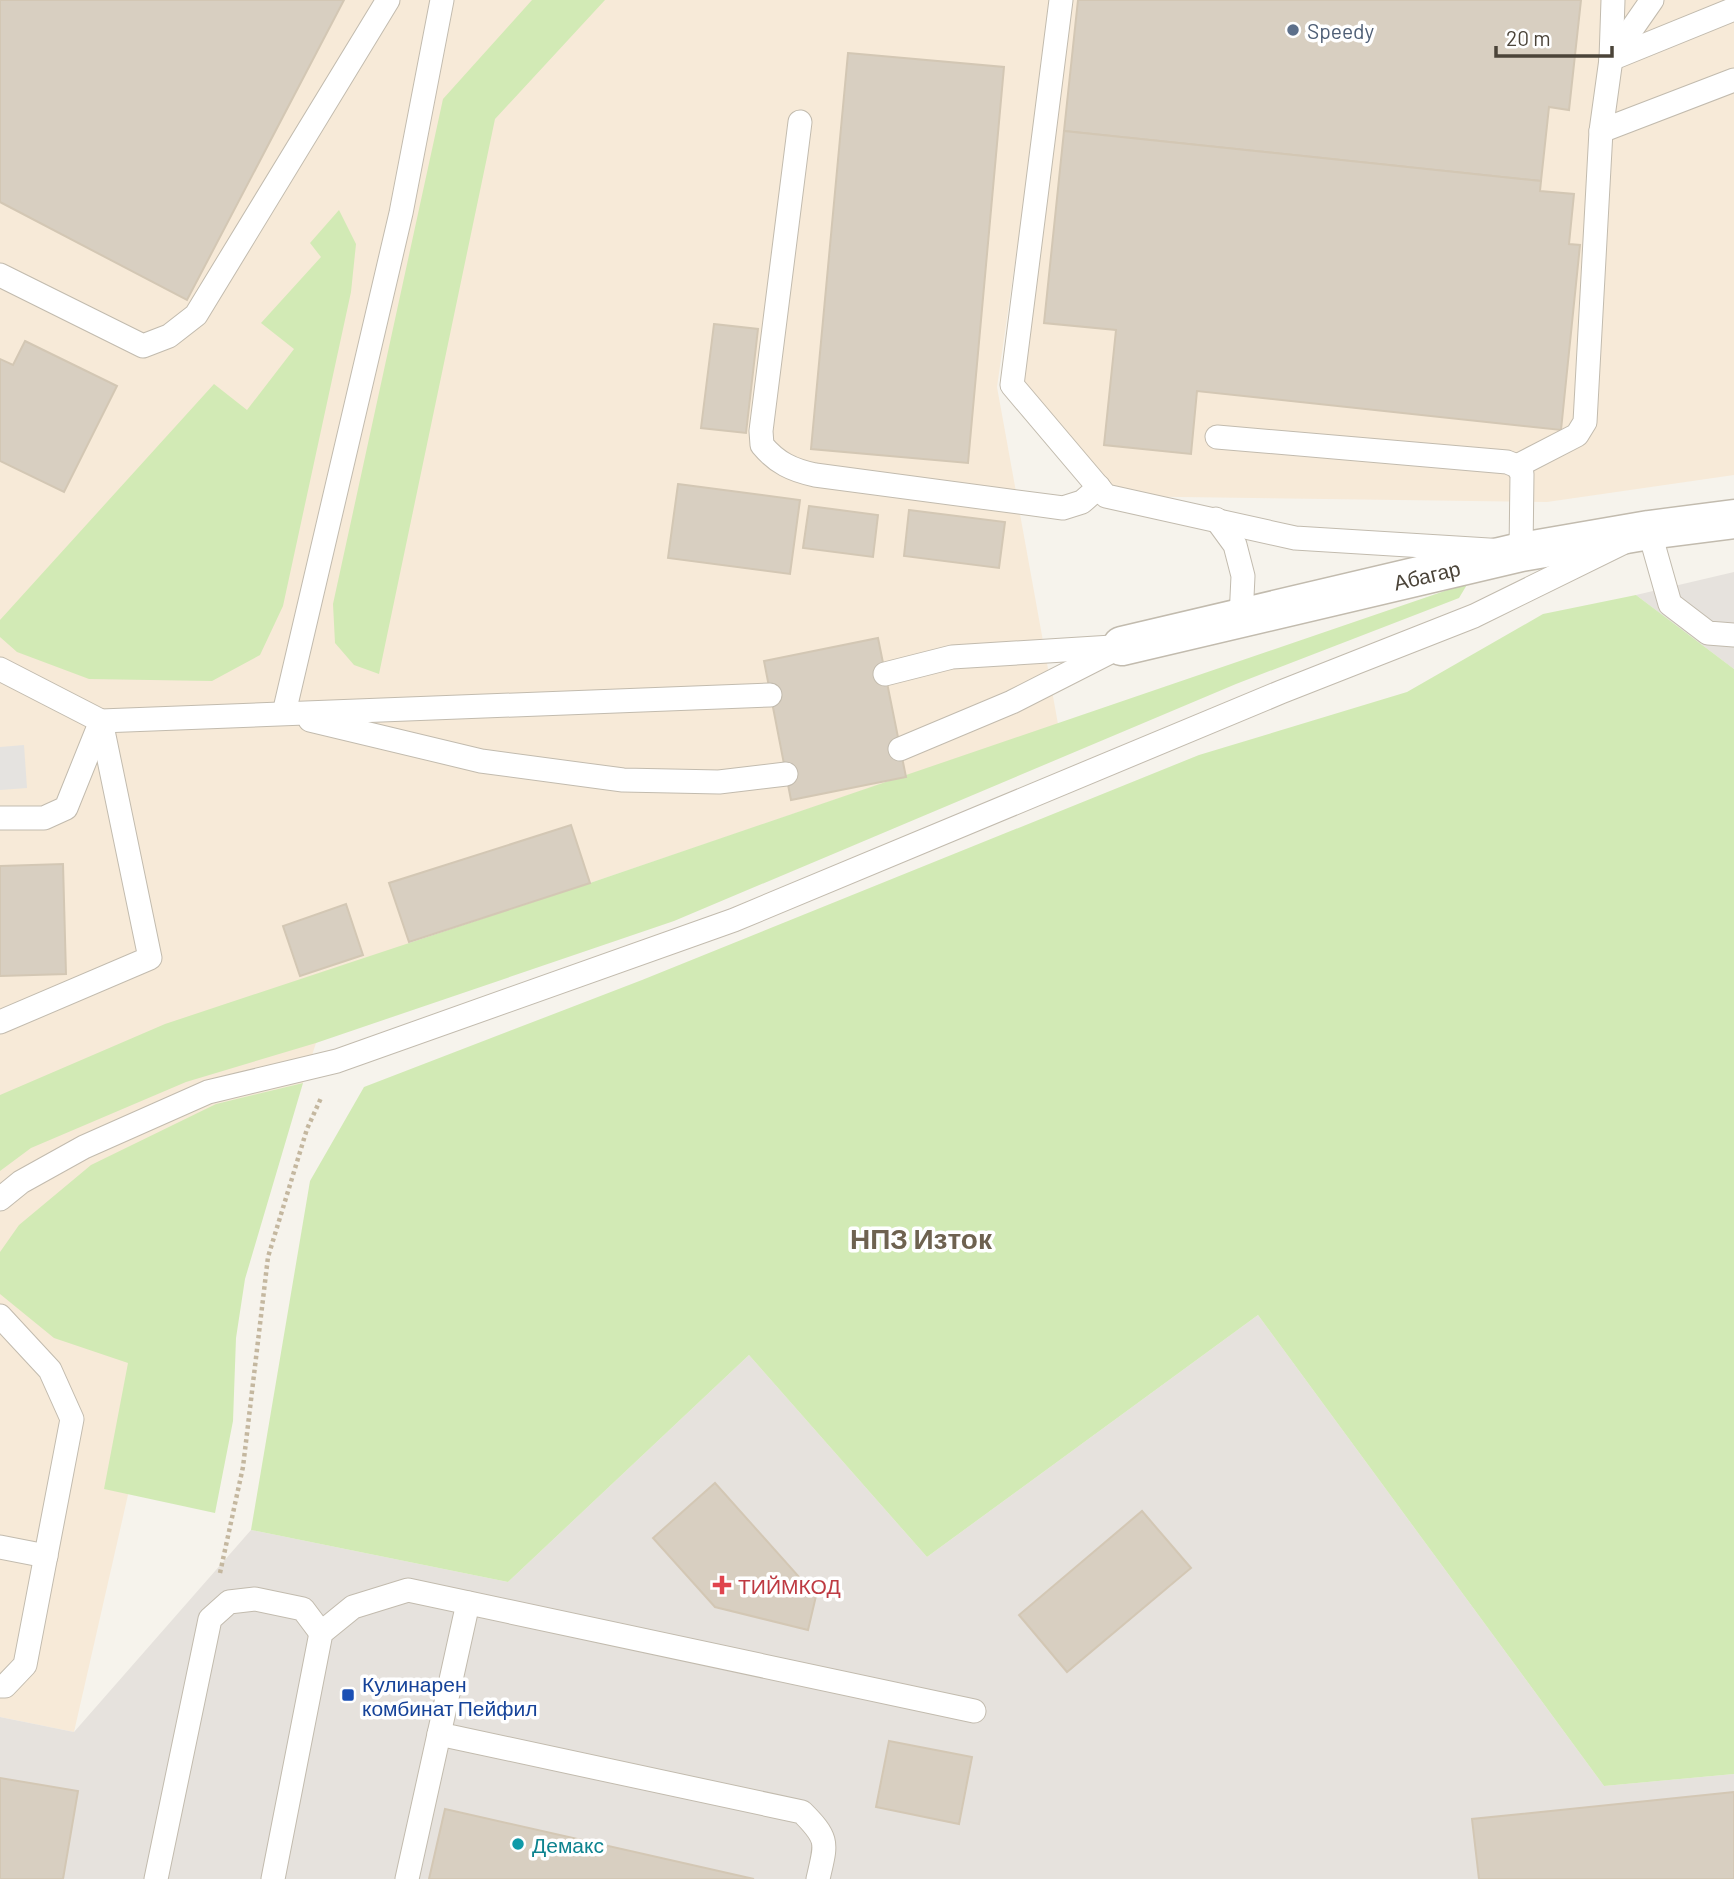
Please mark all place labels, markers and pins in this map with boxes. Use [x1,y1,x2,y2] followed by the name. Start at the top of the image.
[1307,18,1375,43] place label: Speedy
[1285,22,1301,38] marker: Speedy
[738,1573,841,1598] place label: ТИЙМКОД
[712,1575,732,1595] marker: ТИЙМКОД
[362,1671,537,1720] place label: Кулинарен комбинат Пейфил
[340,1687,356,1703] marker: Кулинарен комбинат Пейфил
[532,1832,604,1857] place label: Демакс
[510,1836,526,1852] marker: Демакс

